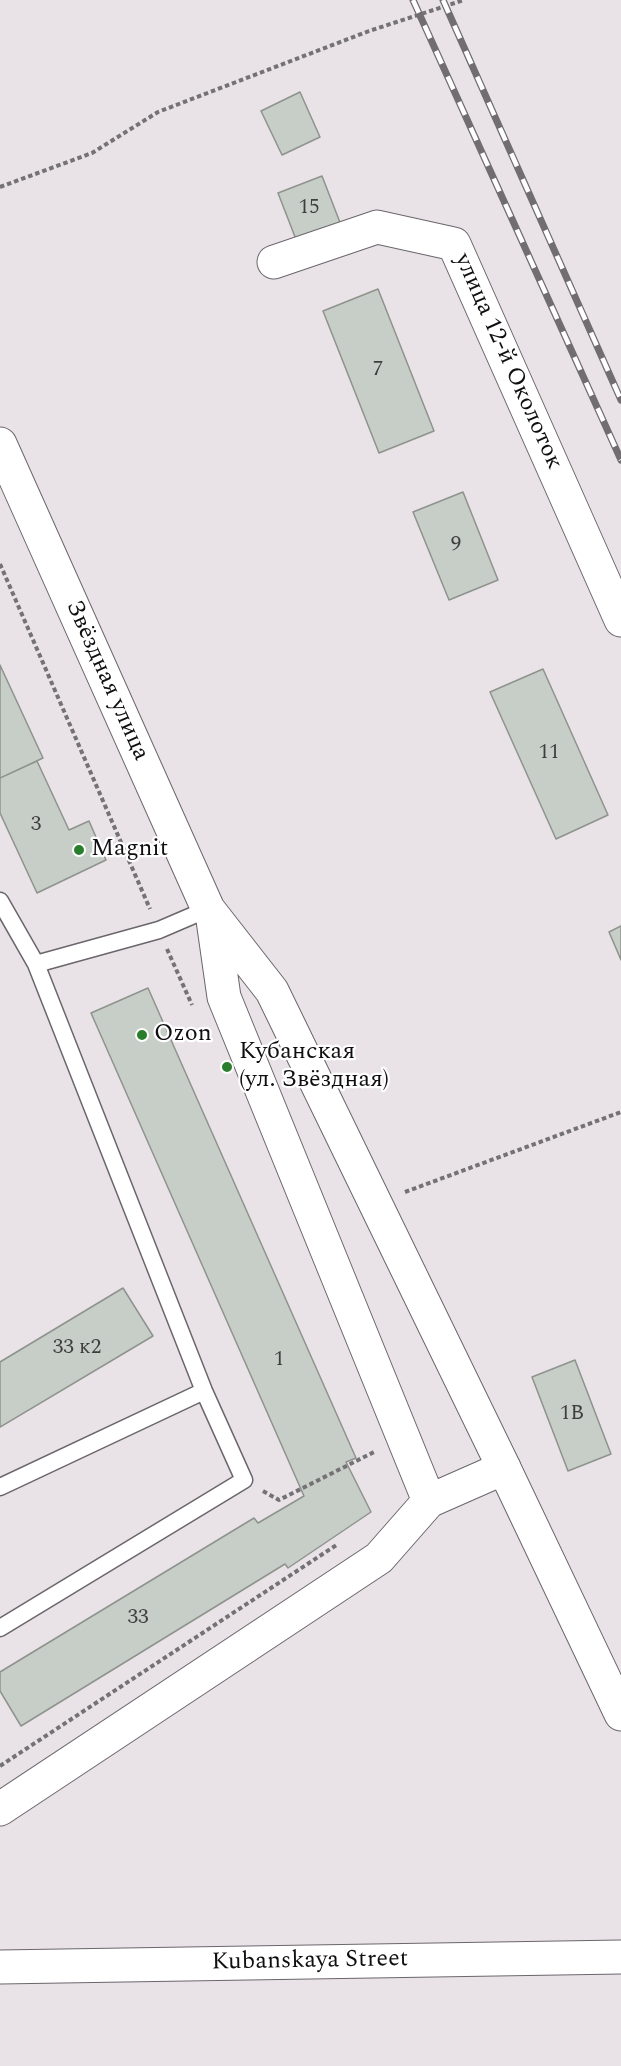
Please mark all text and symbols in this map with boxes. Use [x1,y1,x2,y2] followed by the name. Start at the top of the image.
[299,196,319,222] house number: 15
[446,250,568,474] street label: улица 12-й Околоток
[373,358,383,384] house number: 7
[451,533,461,559] house number: 9
[58,596,154,766] street label: Звёздная улица
[539,741,559,767] house number: 11
[31,813,41,839] house number: 3
[91,836,168,864] place label: Magnit
[72,843,86,857] marker: Magnit
[154,1021,212,1049] place label: Ozon
[135,1028,149,1042] marker: Ozon
[239,1039,389,1095] place label: Кубанская (ул. Звёздная)
[220,1060,234,1074] marker: Кубанская (ул. Звёздная)
[53,1336,101,1362] house number: 33 к2
[274,1348,284,1374] house number: 1
[560,1402,584,1428] house number: 1В
[128,1606,148,1632] house number: 33
[212,1946,408,1978] street label: Kubanskaya Street

